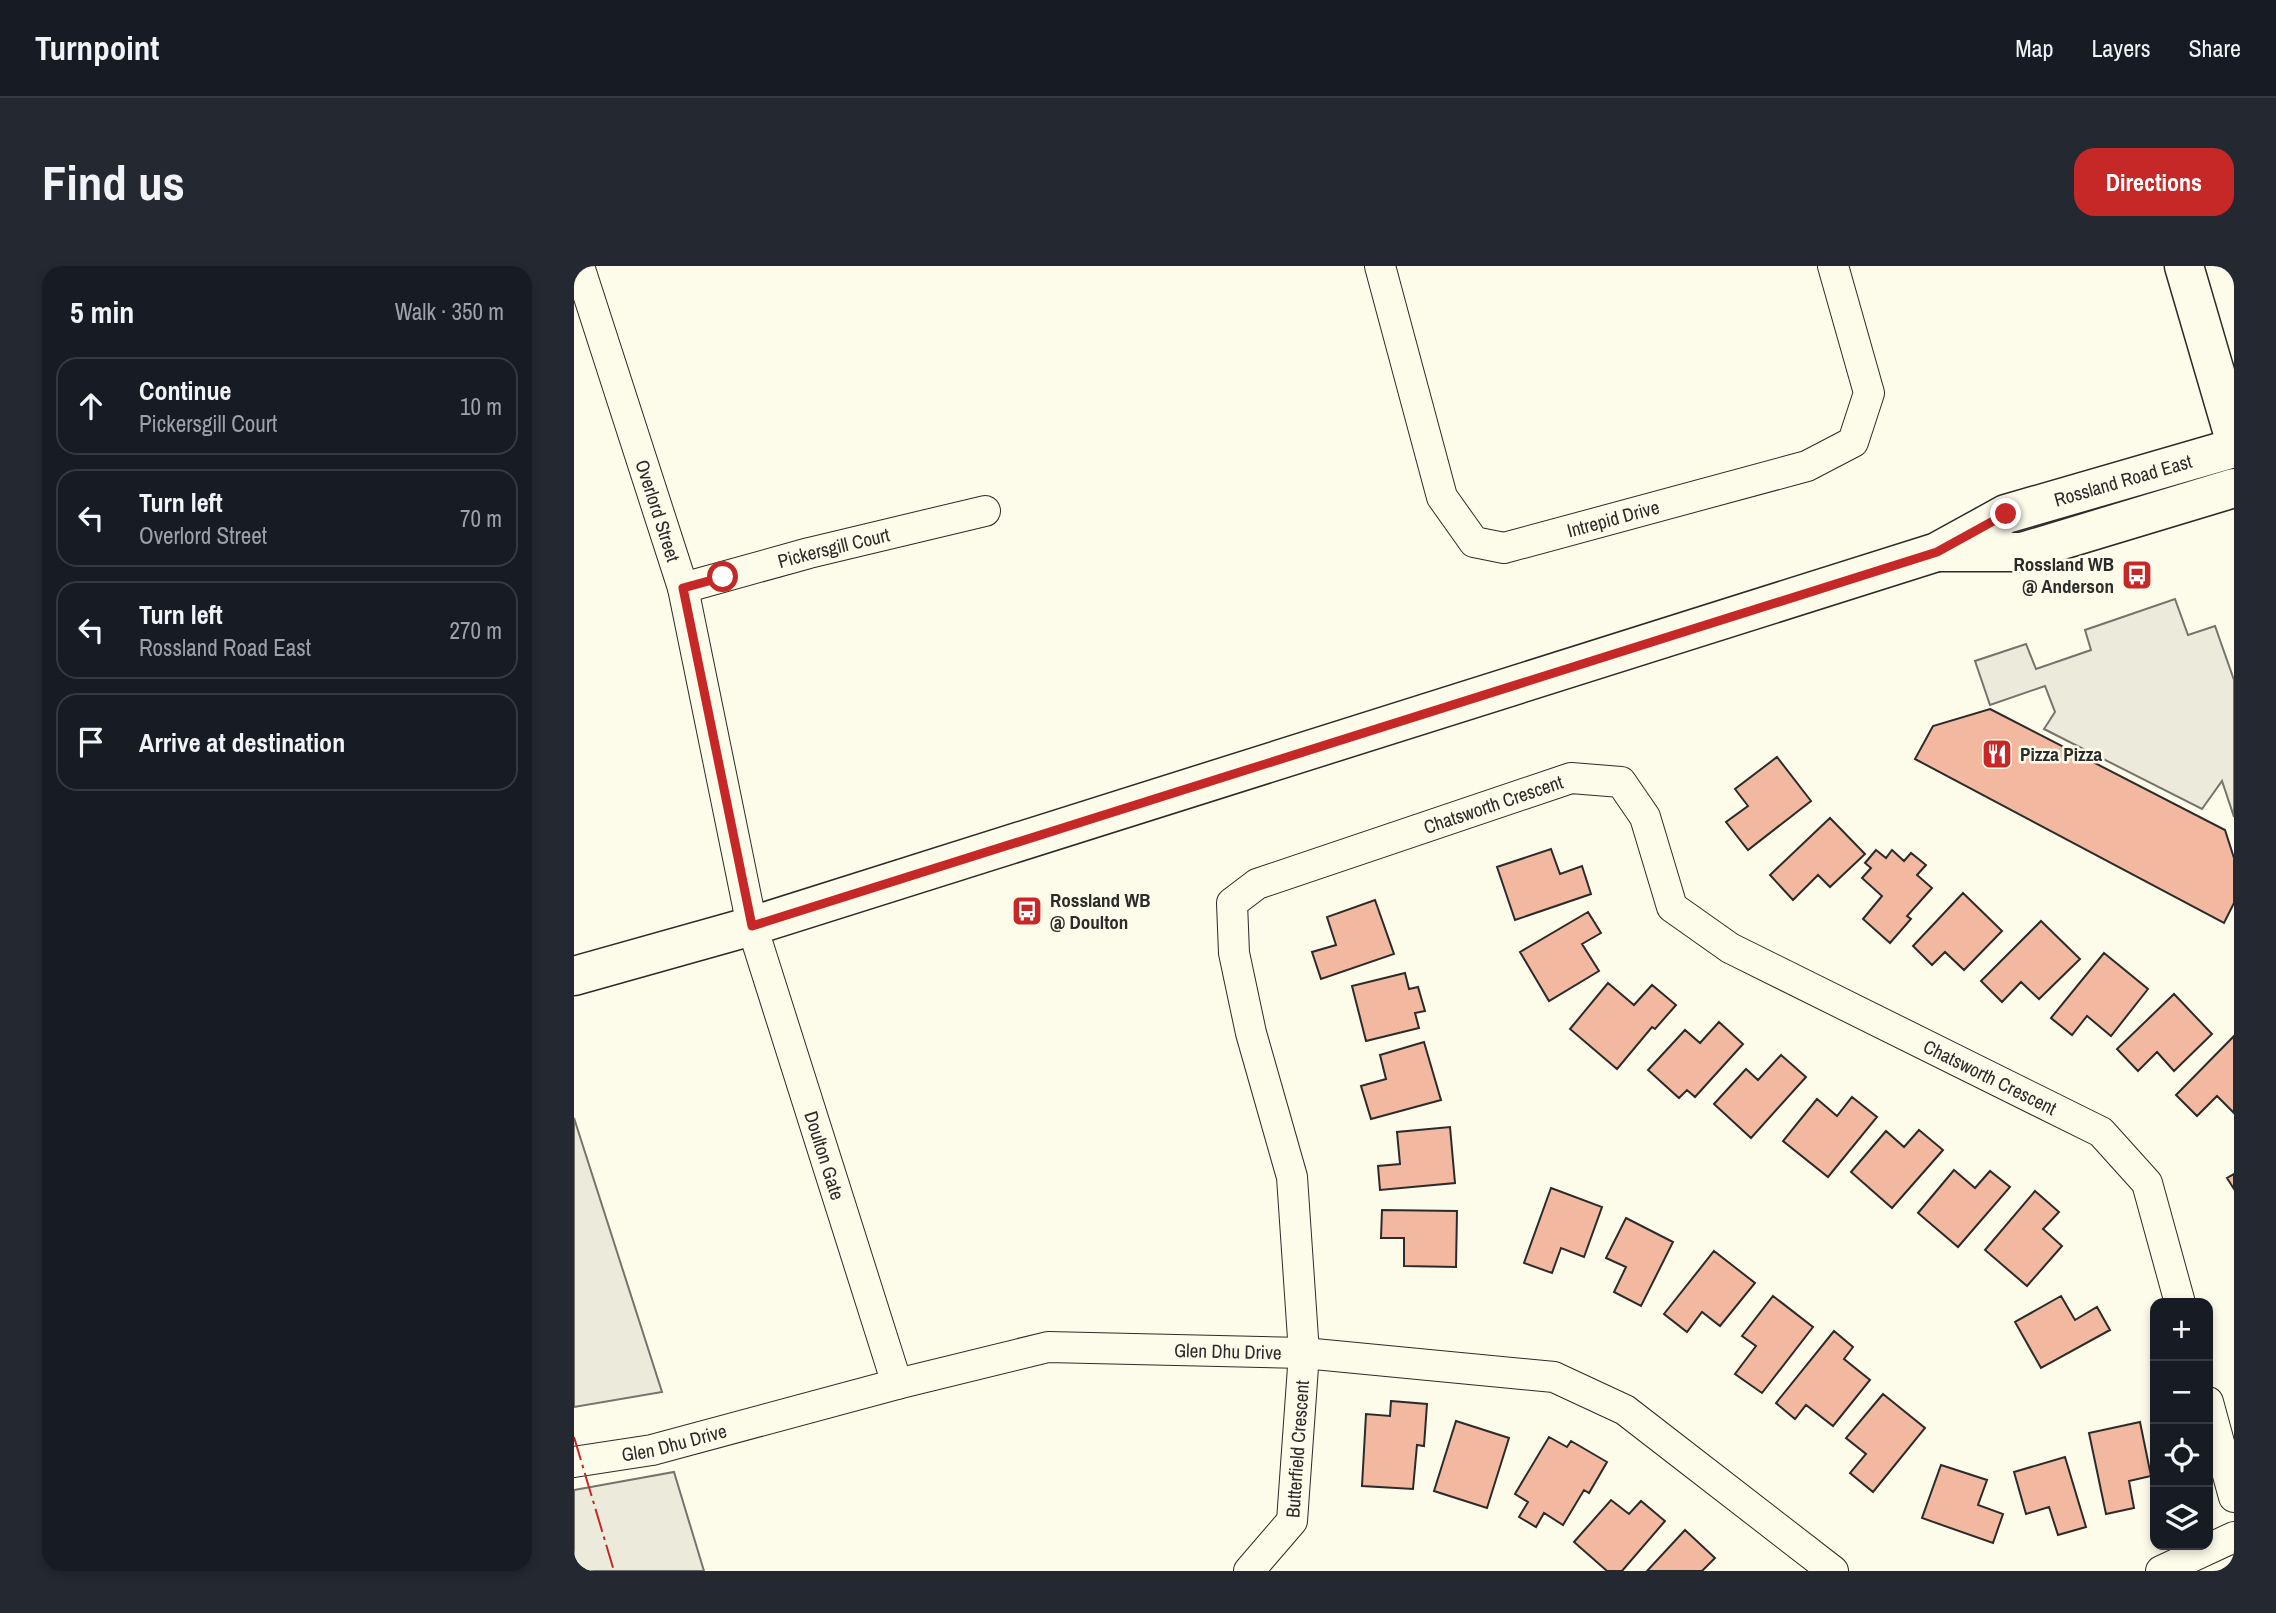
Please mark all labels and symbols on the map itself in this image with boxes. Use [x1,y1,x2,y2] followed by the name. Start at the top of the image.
[2051,448,2195,512] street label: Rossland Road East
[629,456,687,565] street label: Overlord Street
[1564,494,1662,543] street label: Intrepid Drive
[1990,498,2021,529] route end
[775,521,893,574] street label: Pickersgill Court
[2014,551,2114,599] place label: Rossland WB @ Anderson
[2120,558,2154,592] bus stop icon: Rossland WB @ Anderson
[707,561,738,592] route start
[1980,737,2014,771] restaurant icon: Pizza Pizza
[2020,741,2103,767] place label: Pizza Pizza
[1420,768,1567,840] street label: Chatsworth Crescent
[1050,887,1150,935] place label: Rossland WB @ Doulton
[1010,894,1044,928] bus stop icon: Rossland WB @ Doulton
[1919,1033,2062,1121] street label: Chatsworth Crescent
[798,1108,851,1203] street label: Doulton Gate
[1174,1337,1282,1365] street label: Glen Dhu Drive
[1279,1379,1315,1519] street label: Butterfield Crescent
[620,1417,730,1468] street label: Glen Dhu Drive

